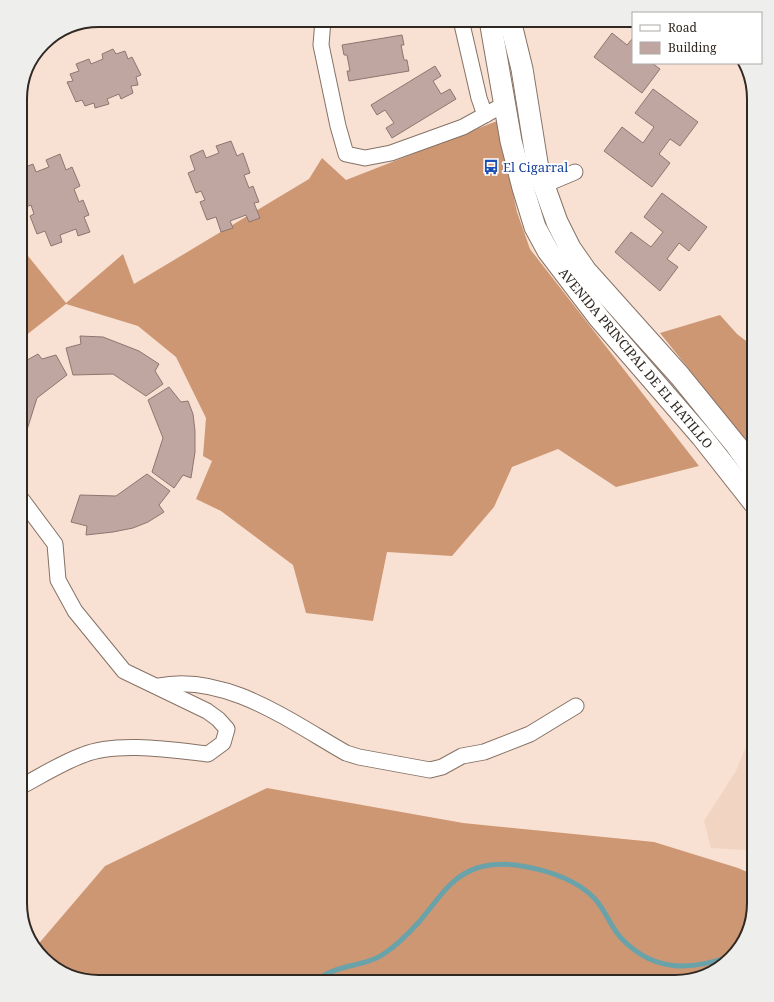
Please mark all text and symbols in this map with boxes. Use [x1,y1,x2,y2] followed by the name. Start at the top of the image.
[632,12,762,64] legend
[668,19,698,36] text: Road
[668,39,717,56] text: Building
[482,158,500,176] bus stop icon: El Cigarral
[503,158,568,176] place label: El Cigarral
[555,264,717,452] street label: AVENIDA PRINCIPAL DE EL HATILLO

